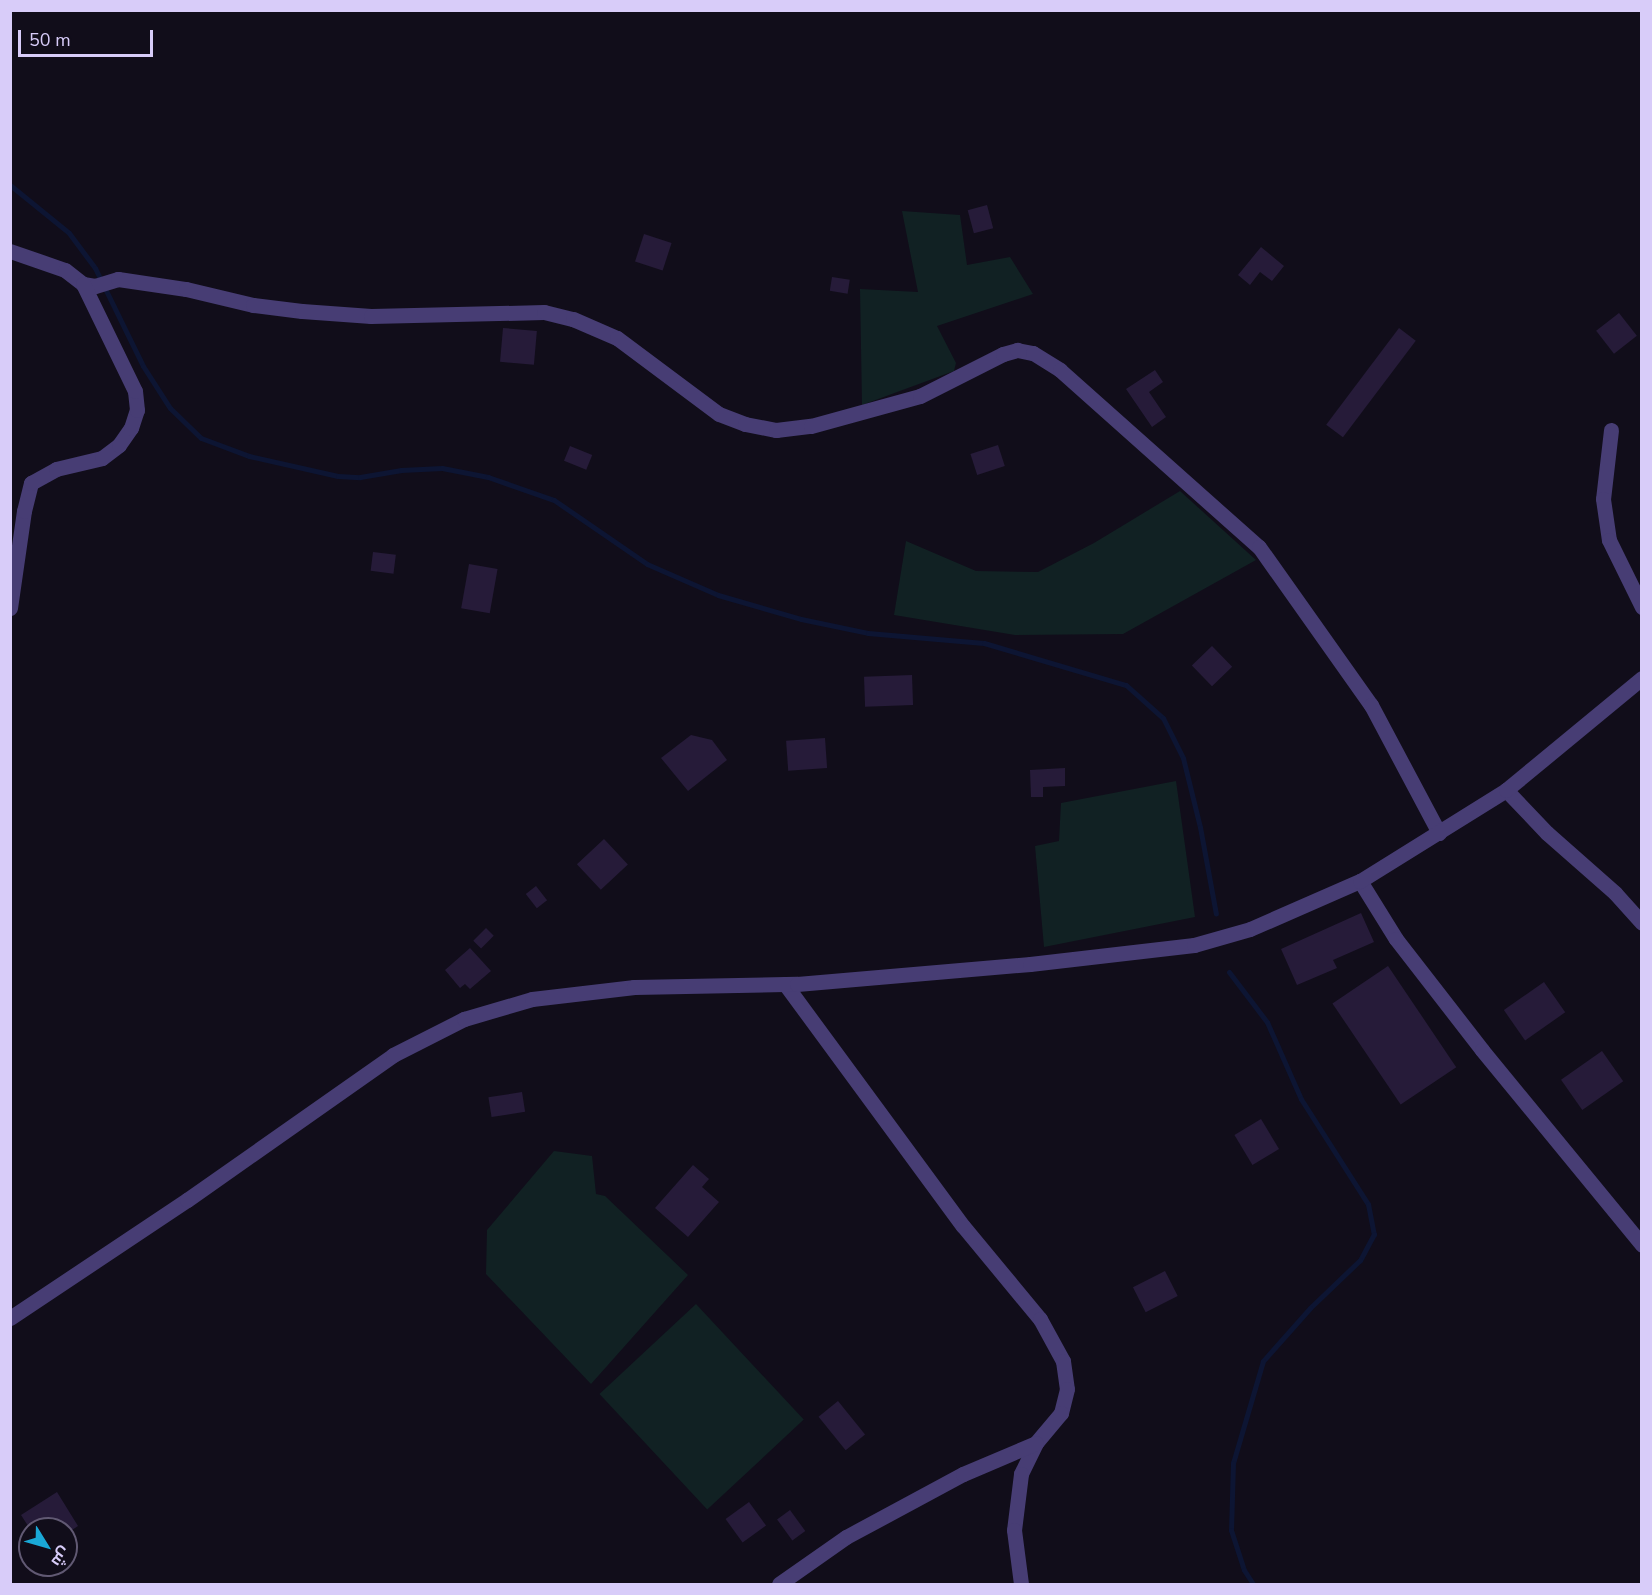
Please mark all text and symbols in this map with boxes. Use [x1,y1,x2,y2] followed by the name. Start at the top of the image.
[21,18,156,56] scale bar
[29,28,71,52] text: 50 m
[18,1517,78,1577] north arrow
[46,1542,76,1571] text: ش

